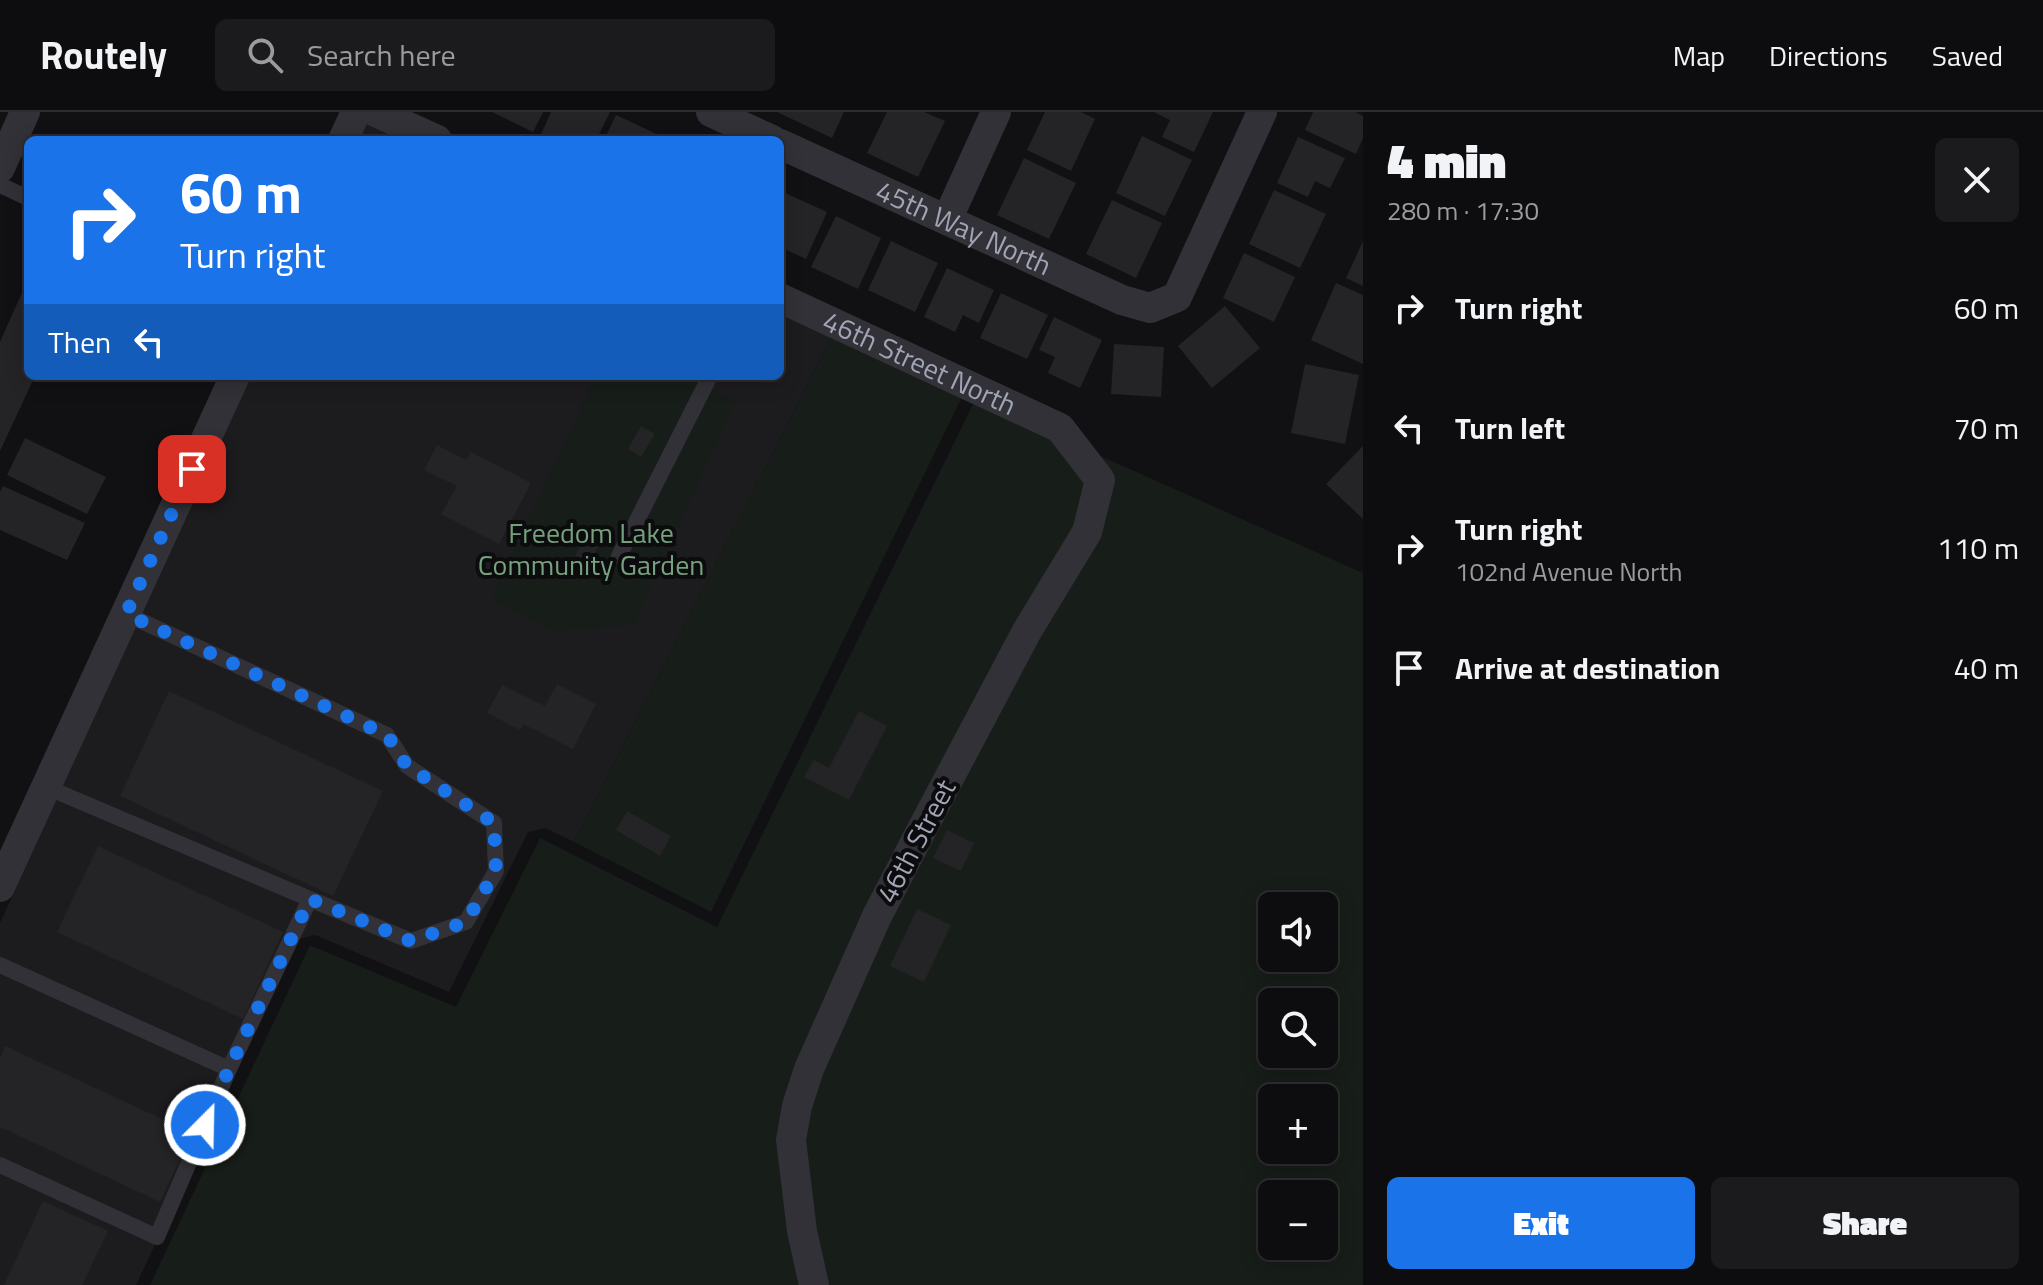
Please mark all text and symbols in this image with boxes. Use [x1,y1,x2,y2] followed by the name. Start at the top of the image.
[215,19,775,91] search box
[40,26,167,84] text: Routely
[307,32,456,78] text: Search here
[243,33,287,77] icon: search
[1673,34,1725,77] text: Map
[1769,34,1888,77] text: Directions
[1932,34,2003,77] text: Saved
[1387,124,1506,197] text: 4 min
[1935,138,2019,222] button: close
[180,150,302,235] text: 60 m
[48,168,152,272] icon: right
[869,169,1059,286] street label: 45th Way North
[1387,191,1539,230] text: 280 m · 17:30
[180,227,325,282] text: Turn right
[1455,285,1583,331] text: Turn right
[1954,285,2019,331] text: 60 m
[1387,286,1431,330] icon: right
[816,299,1024,426] street label: 46th Street North
[48,319,111,365] text: Then
[127,320,171,364] icon: left
[1455,405,1565,451] text: Turn left
[1954,405,2019,451] text: 70 m
[1387,406,1431,450] icon: left
[158,435,226,503] pin
[170,447,214,491] icon: arrive
[1455,506,1583,552] text: Turn right
[478,511,704,586] park label: Freedom Lake Community Garden
[1937,525,2019,571] text: 110 m
[1387,526,1431,570] icon: right
[1455,552,1682,591] text: 102nd Avenue North
[1455,645,1720,691] text: Arrive at destination
[1954,645,2019,691] text: 40 m
[1387,646,1431,690] icon: arrive
[865,771,966,910] street label: 46th Street
[1258,892,1338,1260] map controls
[1258,892,1338,972] button: sound
[1258,988,1338,1068] button: search
[163,1083,247,1167] position arrow
[1258,1084,1338,1164] button: +
[1387,1177,1695,1269] button: Exit
[1711,1177,2019,1269] button: Share
[1258,1180,1338,1260] button: −

